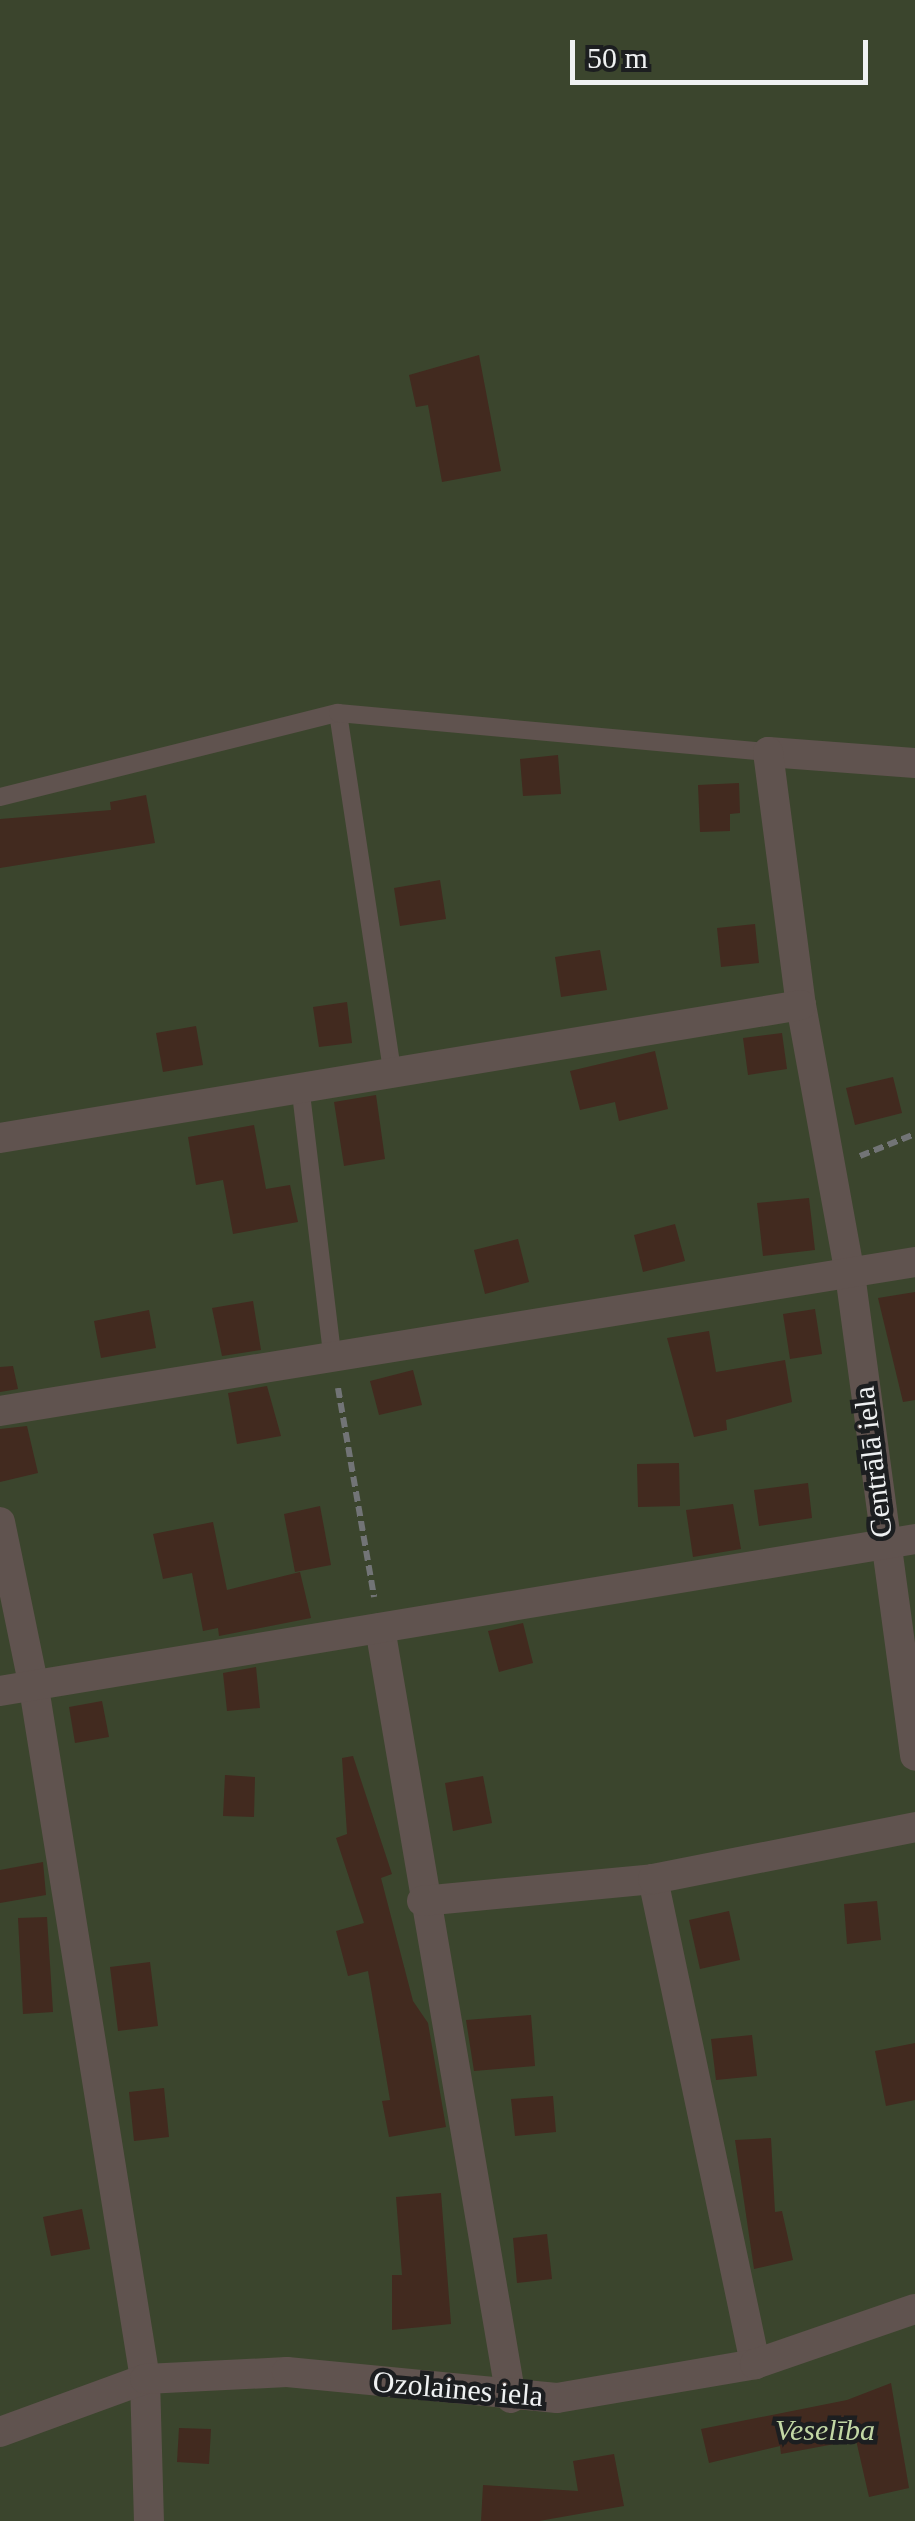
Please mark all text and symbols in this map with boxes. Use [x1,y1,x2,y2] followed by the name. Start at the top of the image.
[575,20,872,82] scale bar
[587,41,648,74] text: 50 m
[846,1384,900,1540] street label: Centrālā iela
[371,2364,545,2414] street label: Ozolaines iela
[775,2412,875,2448] park label: Veselība

